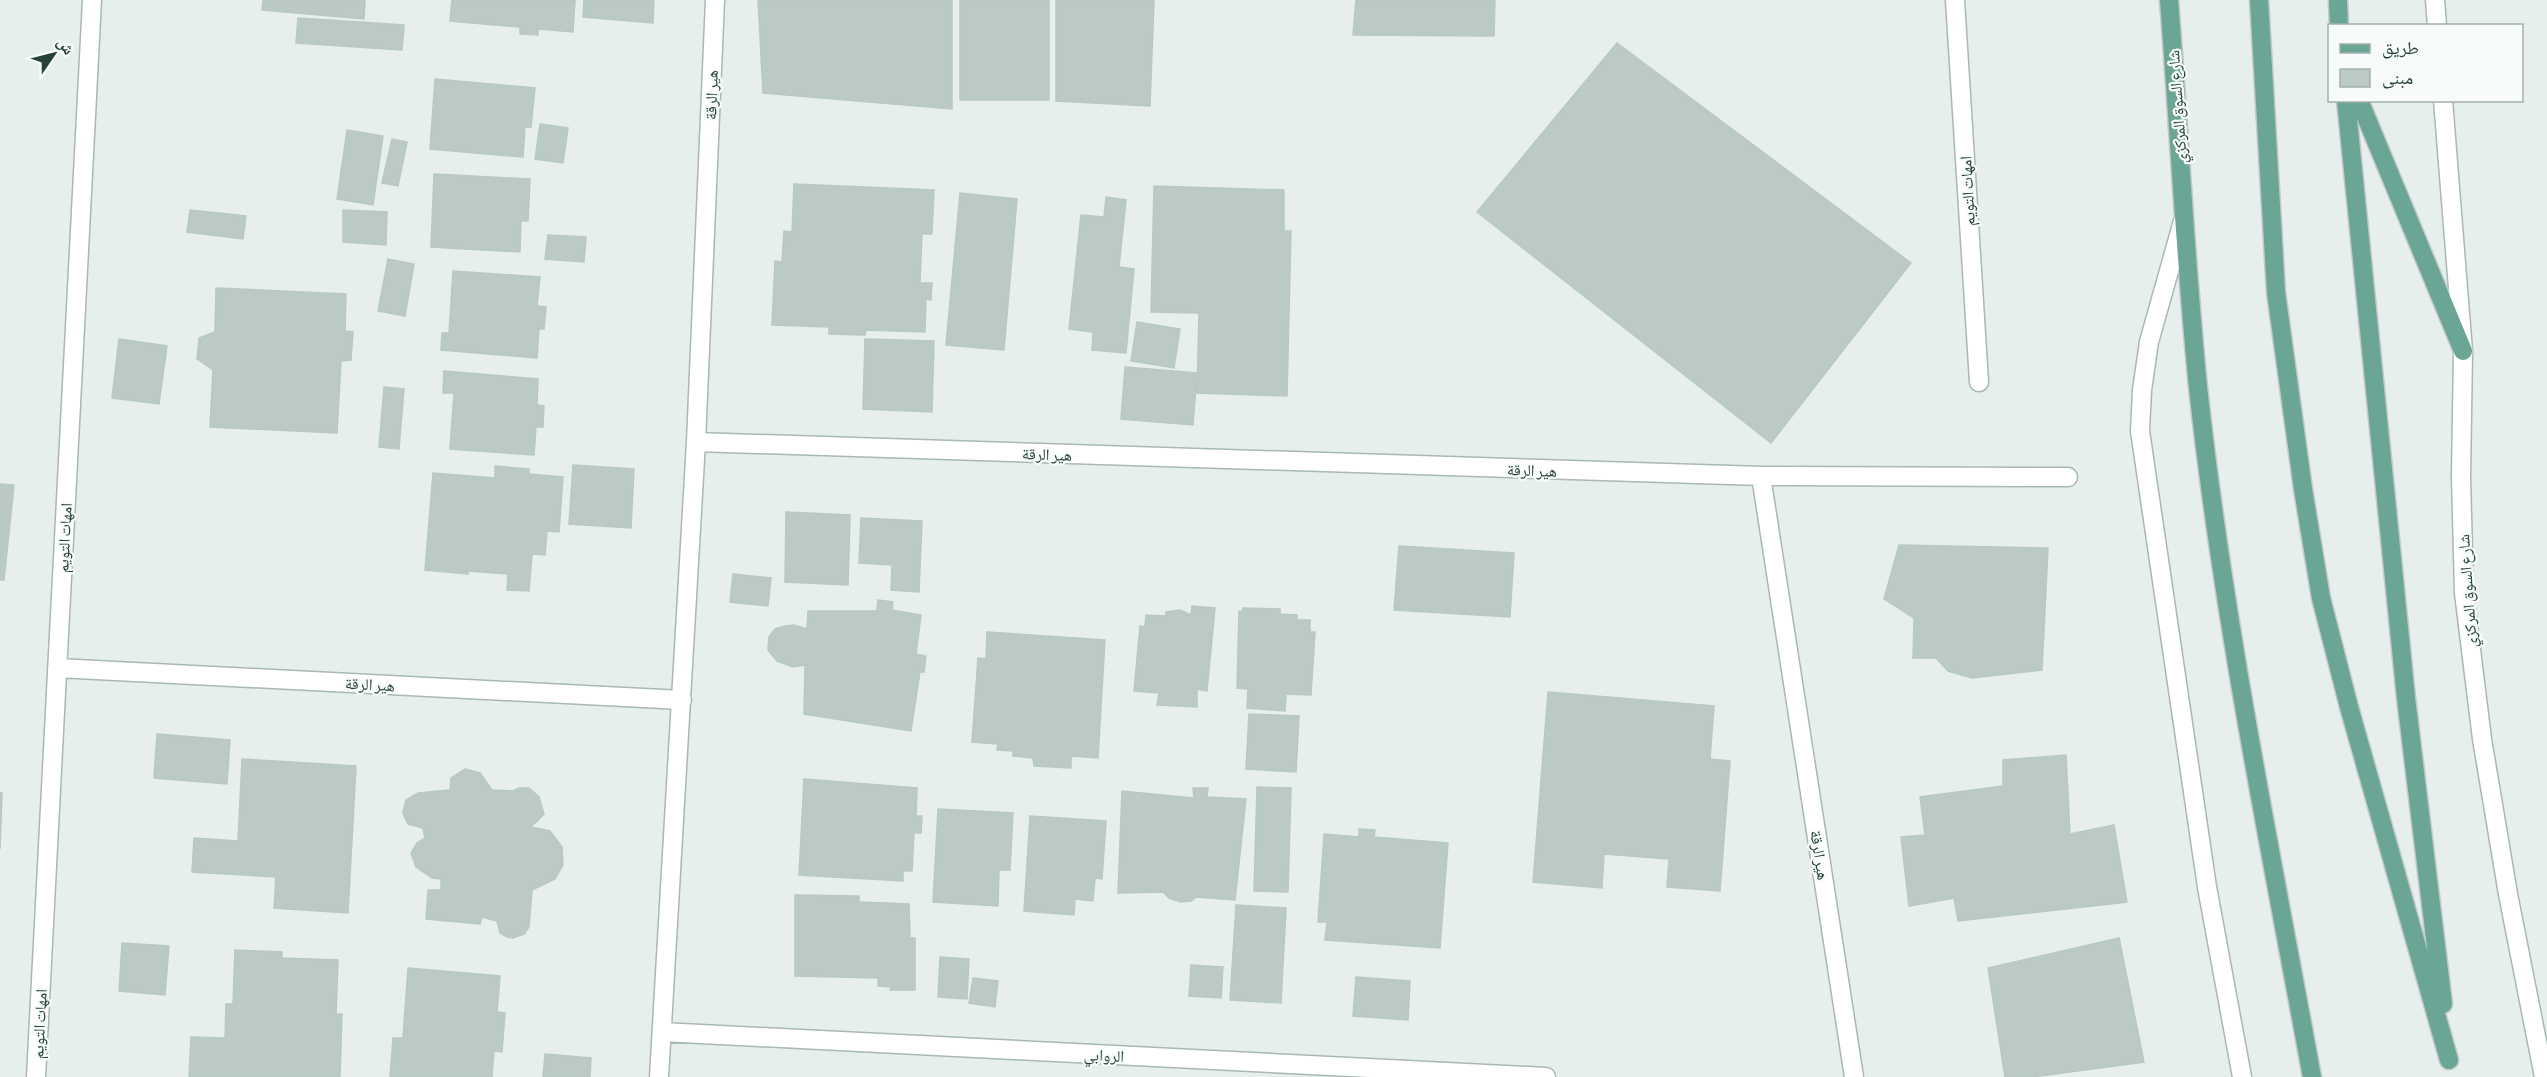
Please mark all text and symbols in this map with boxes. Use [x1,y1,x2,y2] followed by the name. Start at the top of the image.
[24,24,84,84] north arrow
[2328,24,2523,102] legend
[53,33,79,58] text: ش
[2382,37,2419,59] text: طريق
[2164,49,2194,164] street label: شارع السوق المركزي
[2382,67,2413,89] text: مبنى
[701,70,722,120] street label: هير الرقة
[1956,155,1980,227] street label: امهات التويم
[1022,444,1072,465] street label: هير الرقة
[1507,460,1557,481] street label: هير الرقة
[53,502,77,574] street label: امهات التويم
[2454,533,2484,648] street label: شارع السوق المركزي
[344,674,396,695] street label: هير الرقة
[1806,829,1833,881] street label: هير الرقة
[28,988,52,1060] street label: امهات التويم
[1083,1045,1125,1069] street label: الروابي

